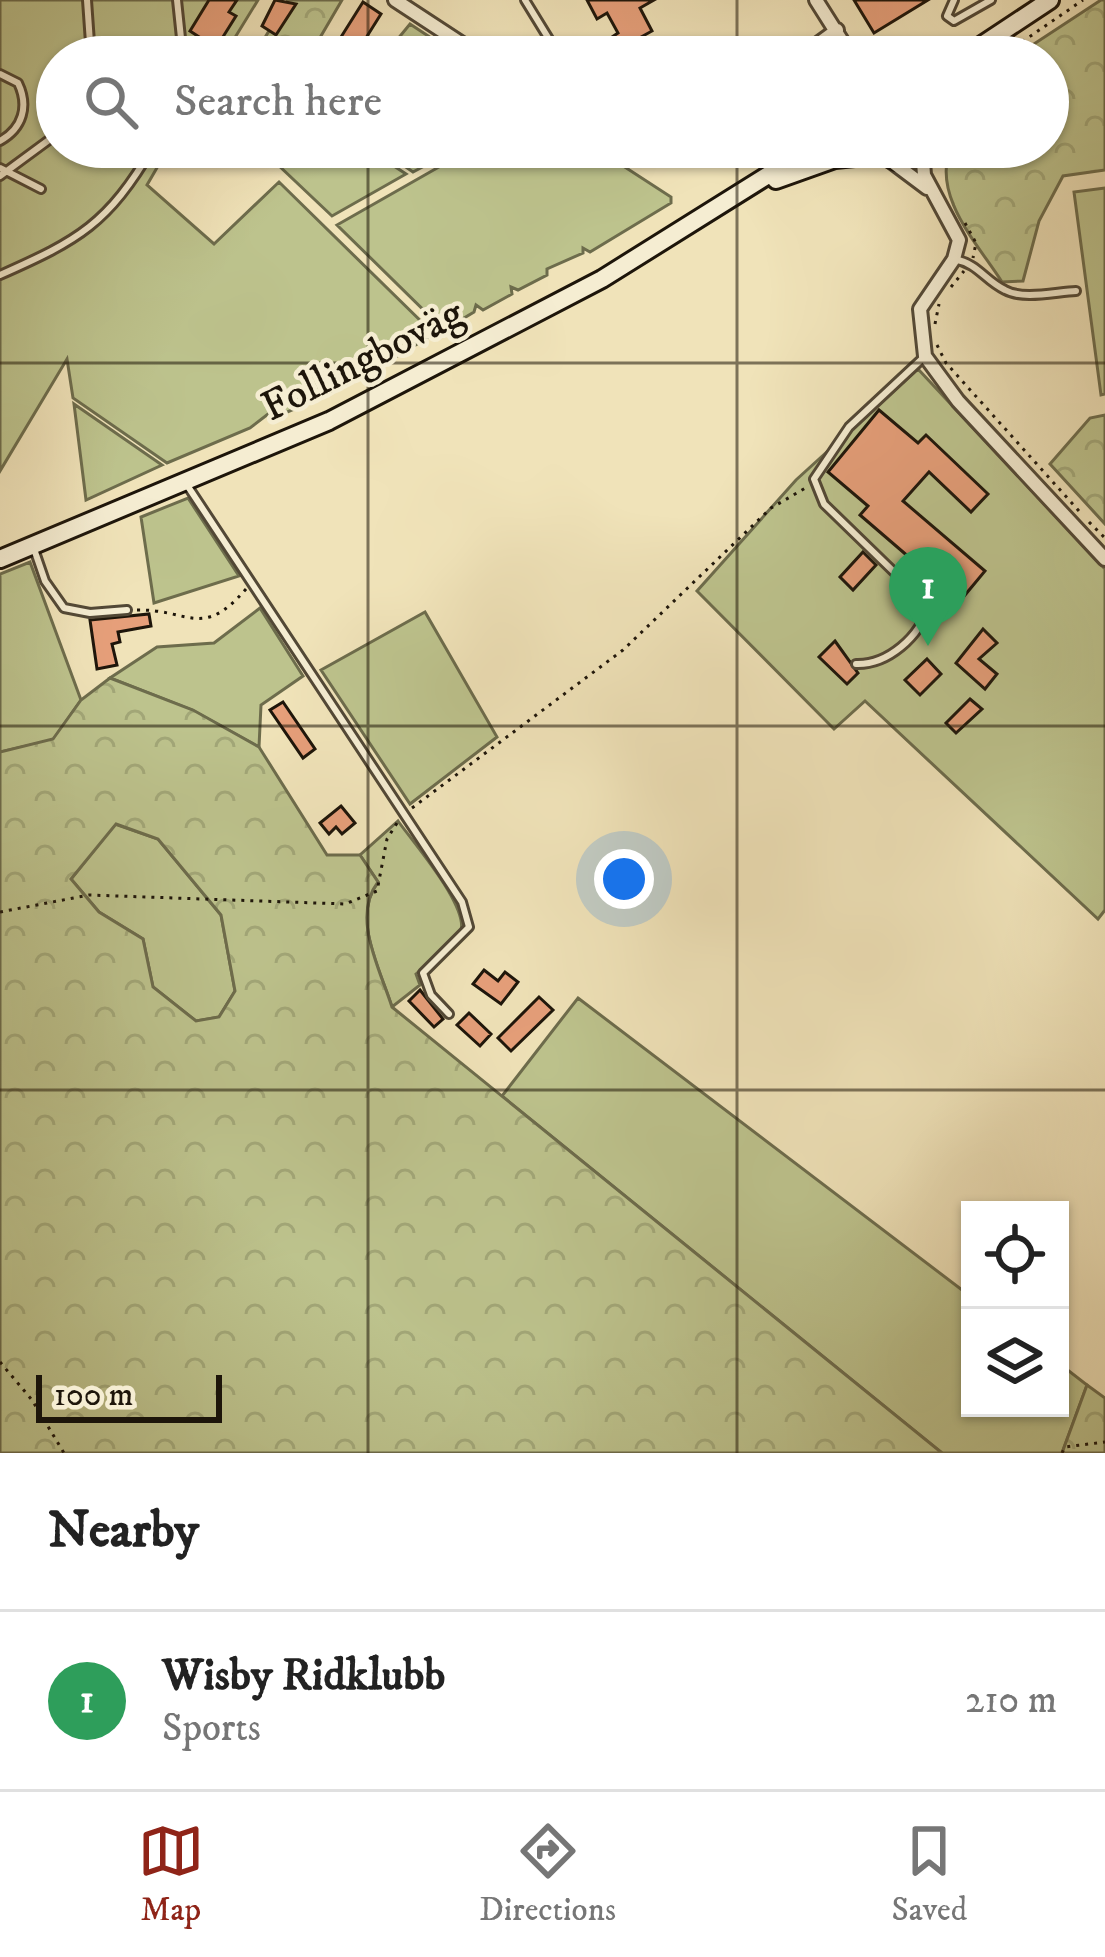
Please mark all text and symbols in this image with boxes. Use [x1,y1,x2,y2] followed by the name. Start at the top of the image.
[36,36,1069,168] search box
[78,69,144,135] icon: search
[174,74,382,130] text: Search here
[253,288,473,434] street label: Follingboväg
[889,547,967,646] pin: 1
[594,849,654,909] your location
[961,1201,1069,1417] map controls
[961,1201,1069,1309] button: locate
[961,1309,1069,1417] button: layers
[36,1369,222,1422] scale bar
[54,1375,133,1416] text: 100 m
[48,1499,199,1563] text: Nearby
[162,1648,445,1704] text: Wisby Ridklubb
[80,1676,94,1725] text: 1
[965,1676,1057,1725] text: 210 m
[162,1704,261,1753] text: Sports
[138,1818,204,1931] tab: Map
[479,1818,616,1931] tab: Directions
[891,1818,967,1931] tab: Saved

